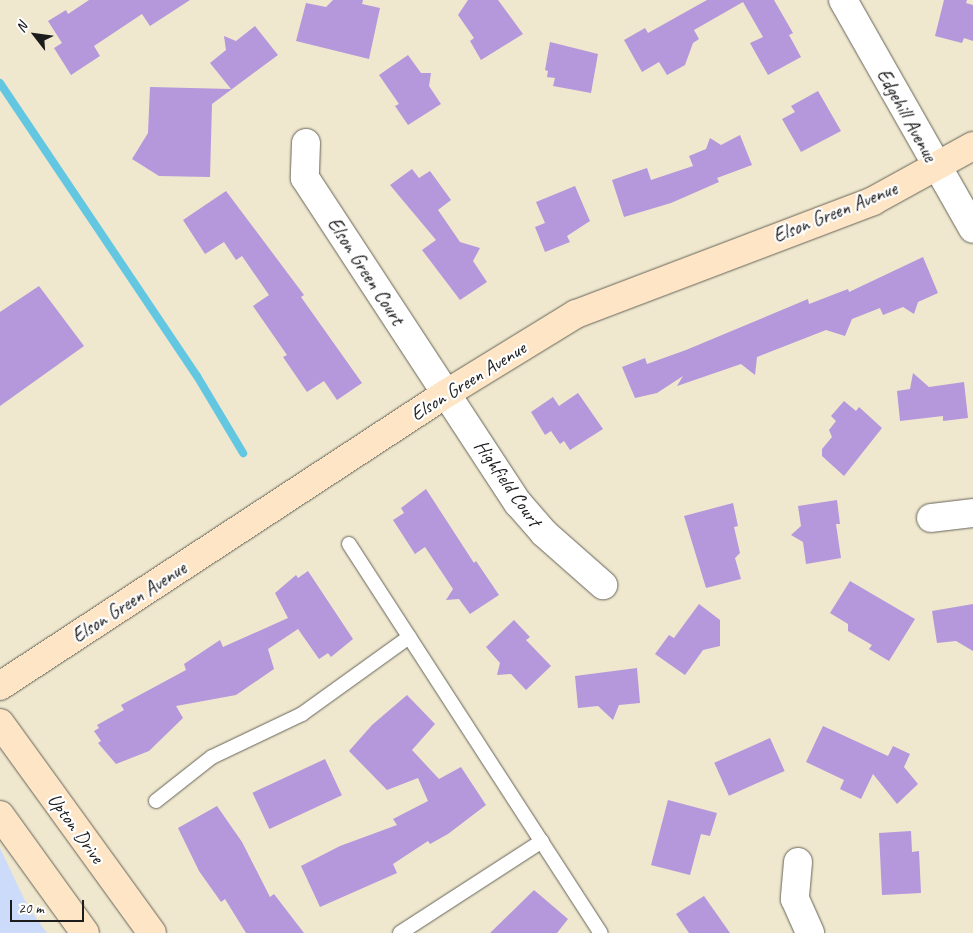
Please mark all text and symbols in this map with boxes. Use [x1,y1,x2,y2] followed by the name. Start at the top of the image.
[10,10,60,60] north arrow
[12,19,31,35] text: N
[872,64,942,166] street label: Edgehill Avenue
[770,176,900,248] street label: Elson Green Avenue
[322,213,410,329] street label: Elson Green Court
[406,336,530,426] street label: Elson Green Avenue
[469,435,547,531] street label: Highfield Court
[67,556,191,648] street label: Elson Green Avenue
[43,788,109,868] street label: Upton Drive
[12,890,86,922] scale bar
[18,899,44,918] text: 20 m

